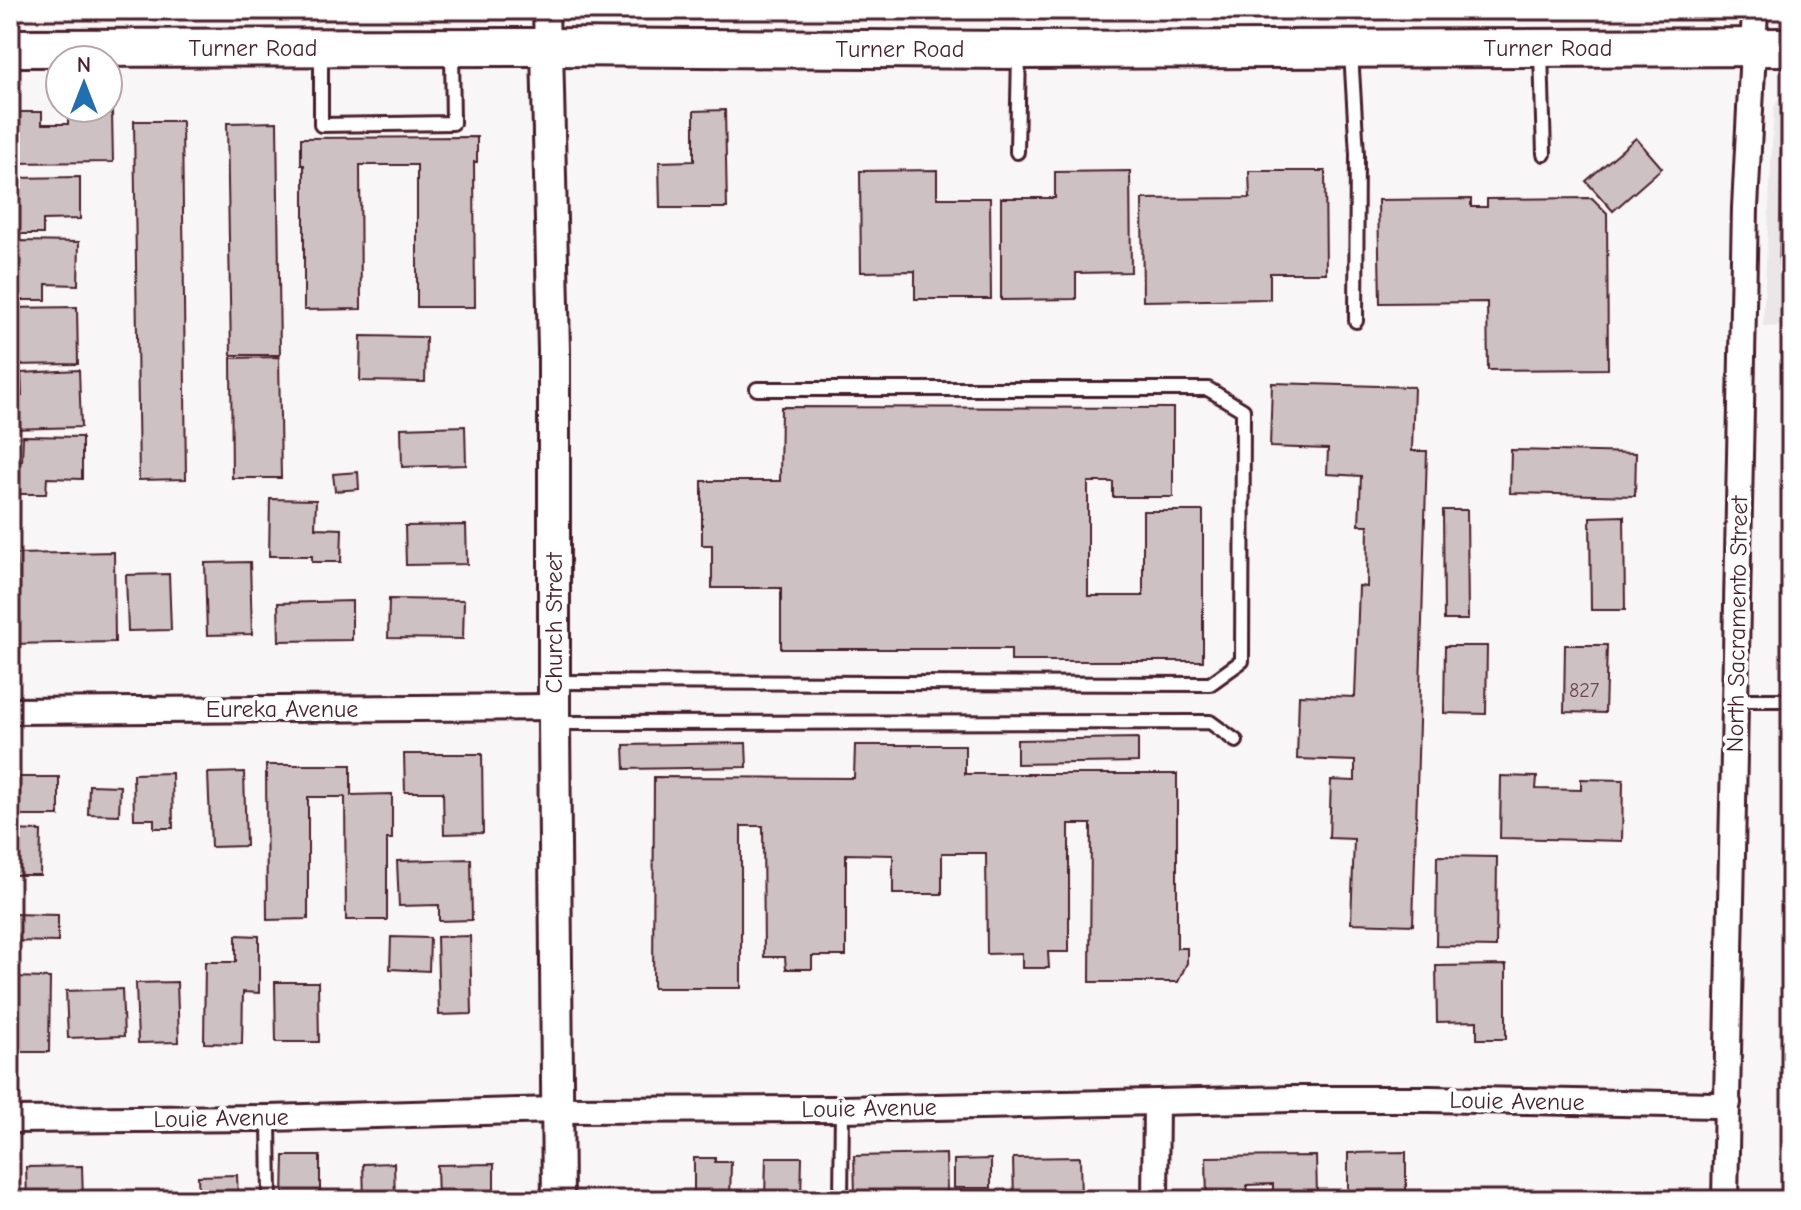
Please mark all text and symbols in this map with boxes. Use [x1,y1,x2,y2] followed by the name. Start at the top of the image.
[189,34,317,62] street label: Turner Road
[1484,34,1612,62] street label: Turner Road
[836,35,964,63] street label: Turner Road
[44,44,124,124] north arrow
[77,52,91,78] text: N
[1721,494,1753,752] street label: North Sacramento Street
[540,551,568,694] street label: Church Street
[1569,679,1600,702] house number: 827
[206,695,358,723] street label: Eureka Avenue
[1449,1086,1585,1116] street label: Louie Avenue
[801,1093,937,1123] street label: Louie Avenue
[153,1103,289,1133] street label: Louie Avenue

